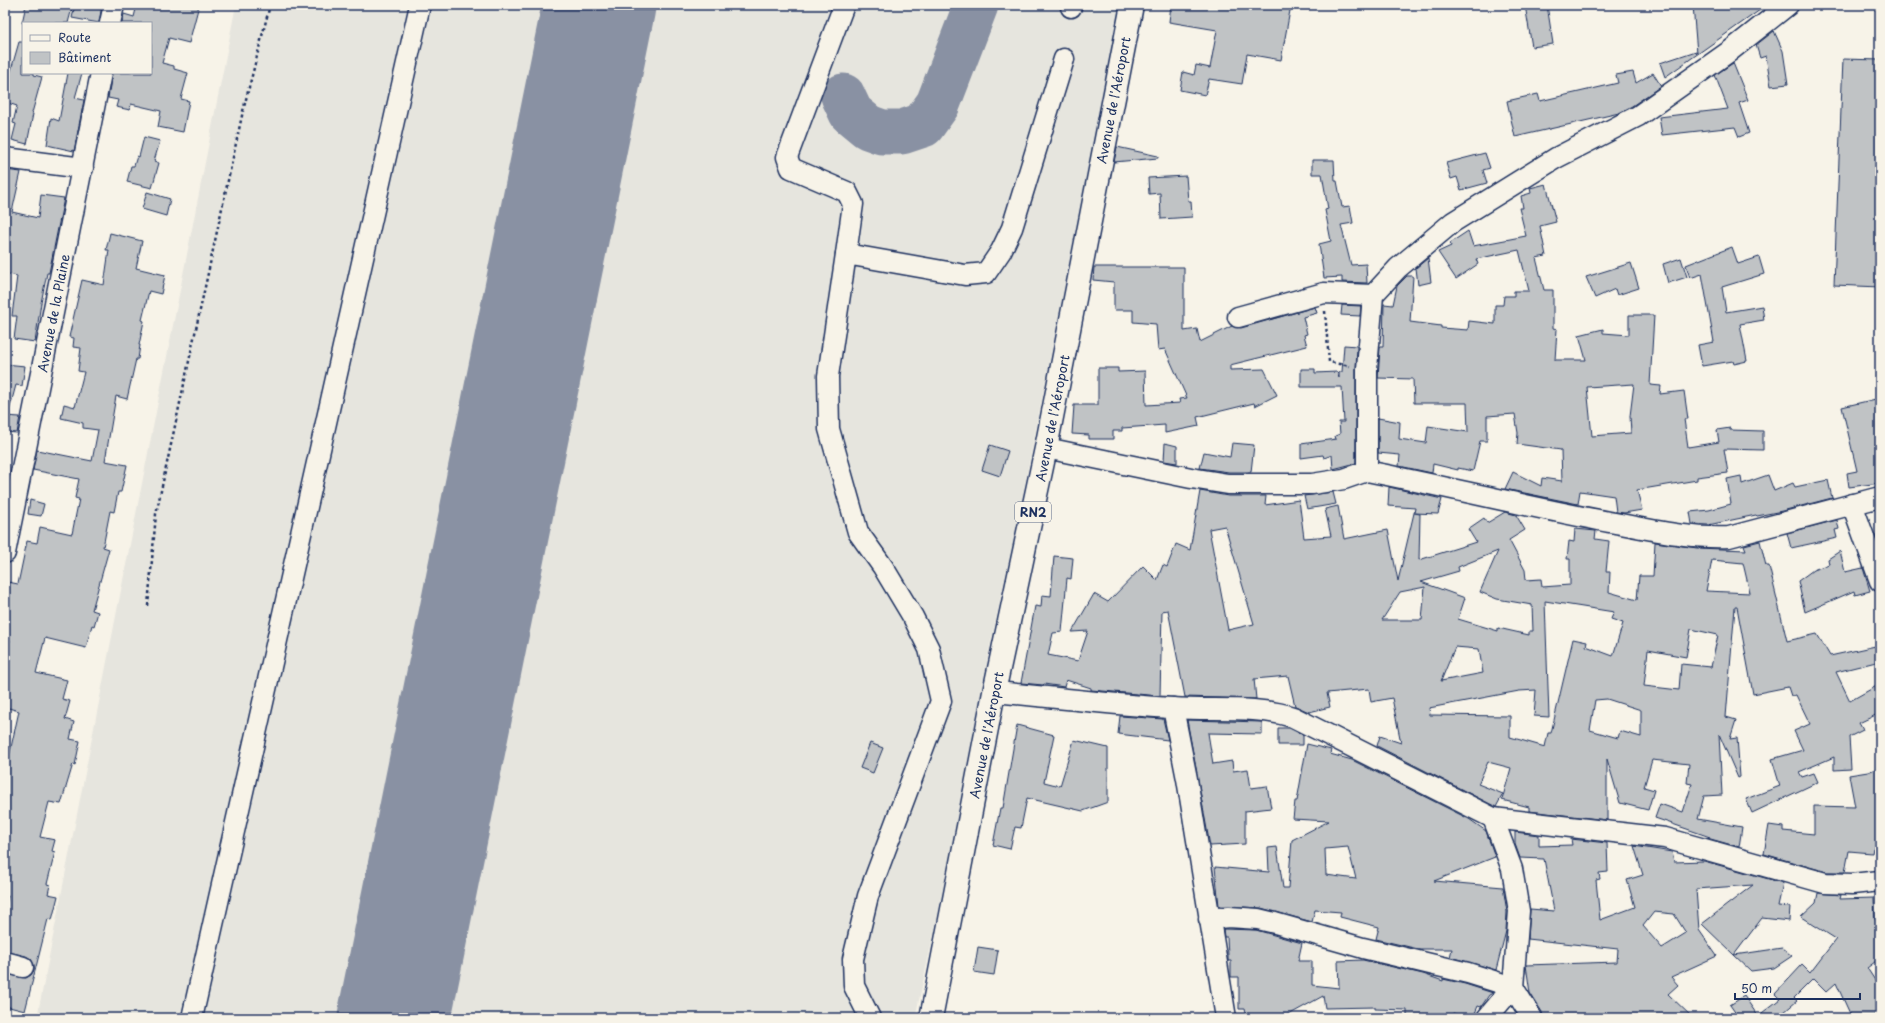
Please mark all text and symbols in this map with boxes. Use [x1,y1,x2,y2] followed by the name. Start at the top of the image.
[22,22,152,74] legend
[58,28,91,46] text: Route
[1091,35,1135,165] street label: Avenue de l'Aéroport
[58,48,111,66] text: Bâtiment
[32,252,74,374] street label: Avenue de la Plaine
[1030,353,1074,483] street label: Avenue de l'Aéroport
[1015,502,1051,522] road number: RN2
[964,670,1008,800] street label: Avenue de l'Aéroport
[1735,975,1860,1001] scale bar
[1741,979,1772,997] text: 50 m

